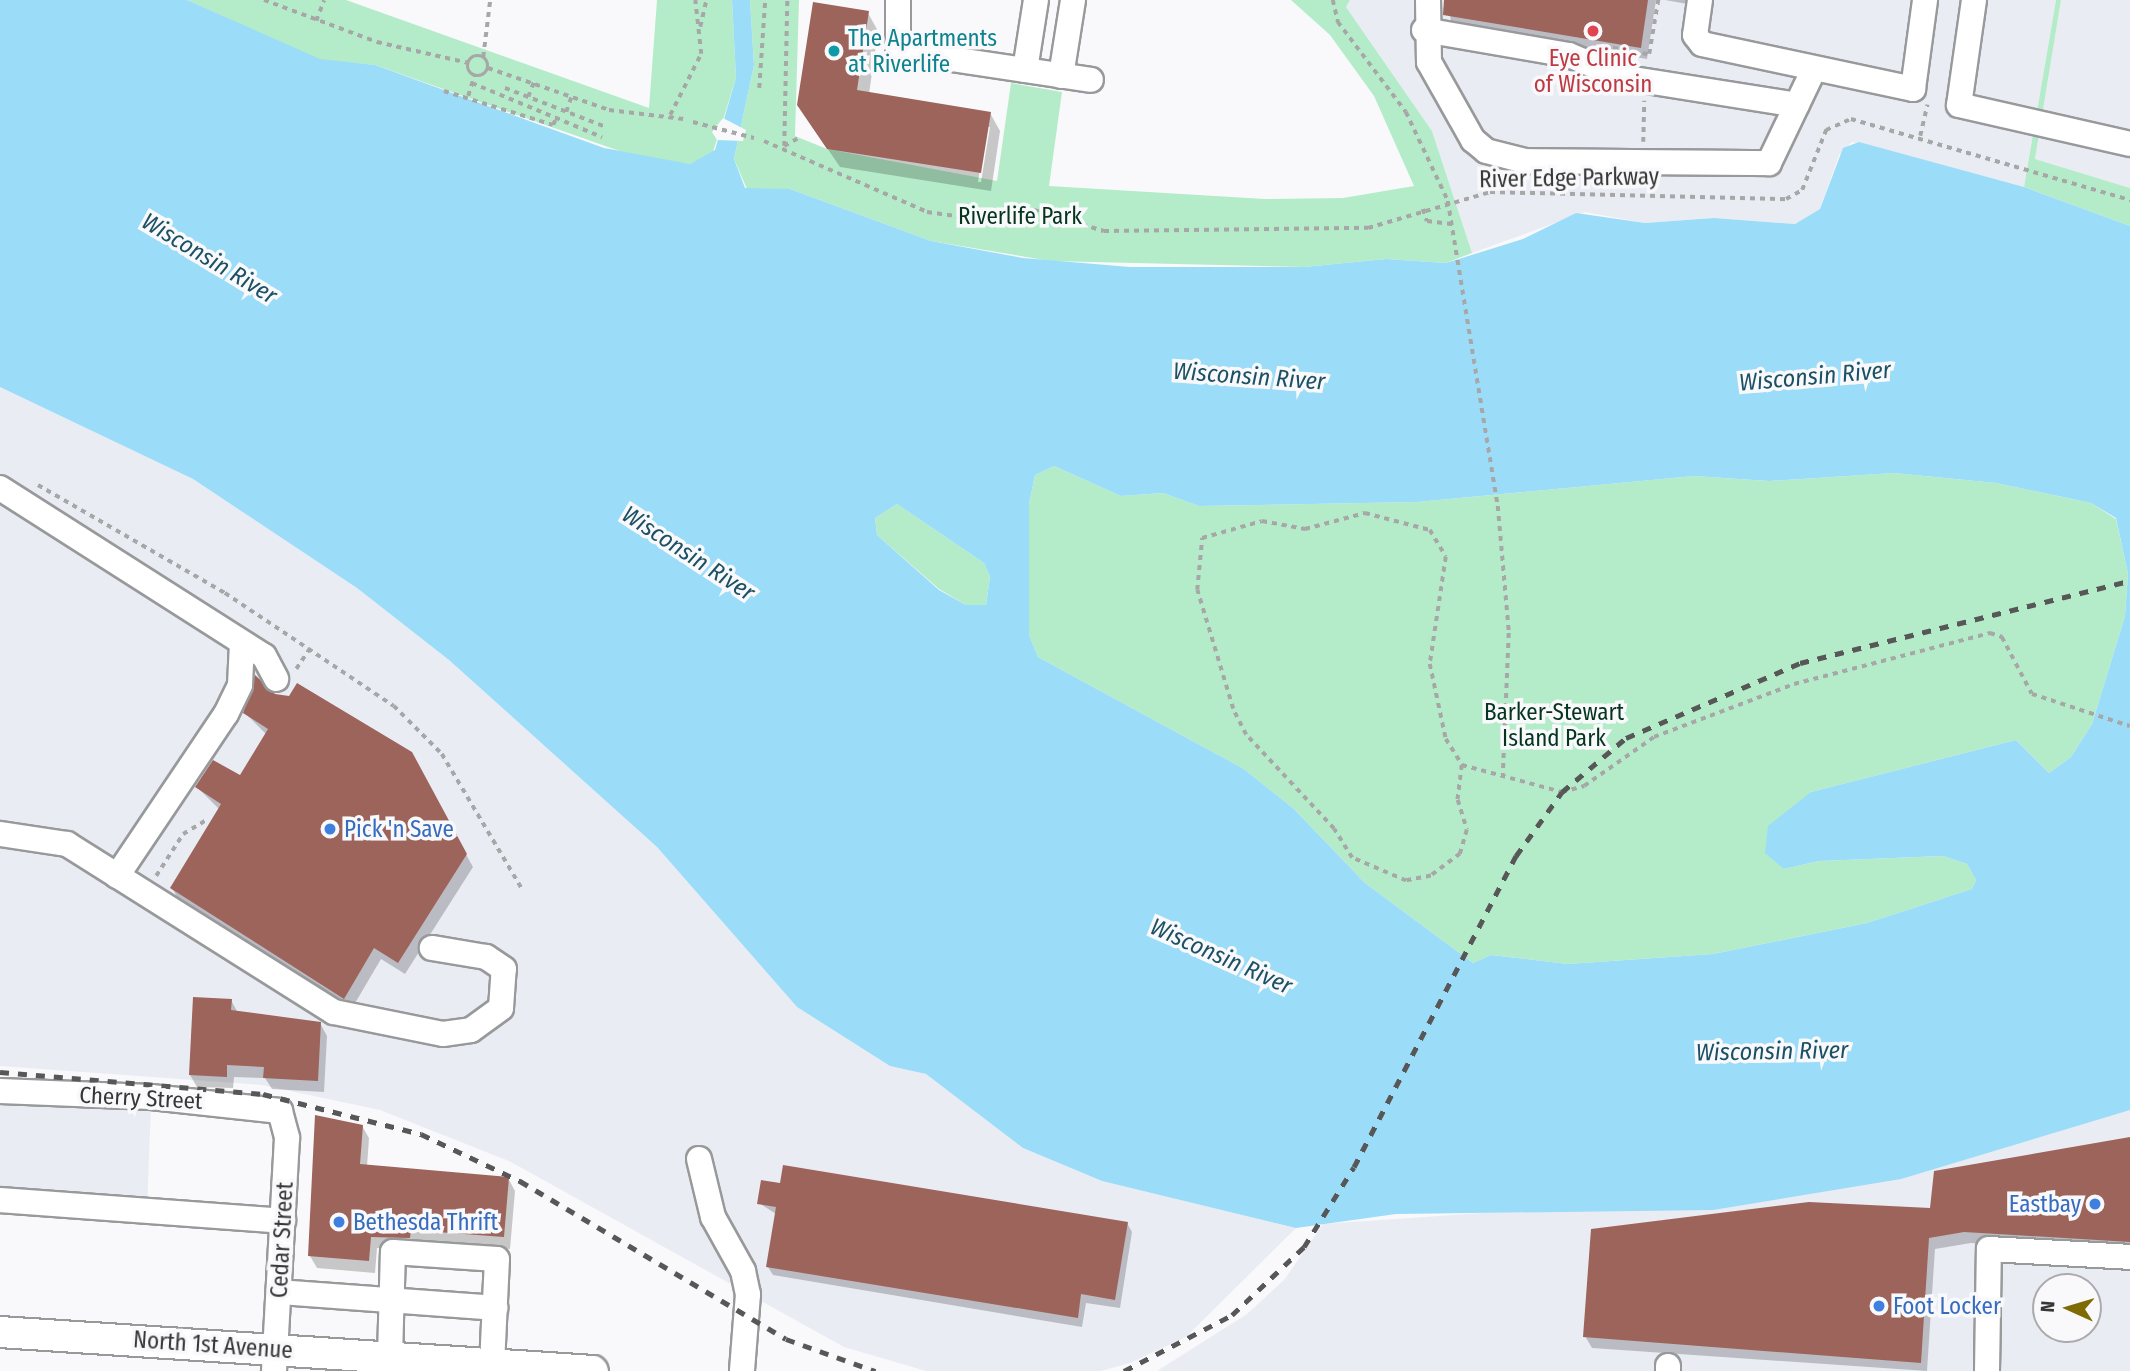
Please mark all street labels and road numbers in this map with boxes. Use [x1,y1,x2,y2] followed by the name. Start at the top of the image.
[1479,163,1659,193] street label: River Edge Parkway
[79,1081,203,1115] street label: Cherry Street
[265,1181,299,1299] street label: Cedar Street
[132,1326,294,1364] street label: North 1st Avenue

